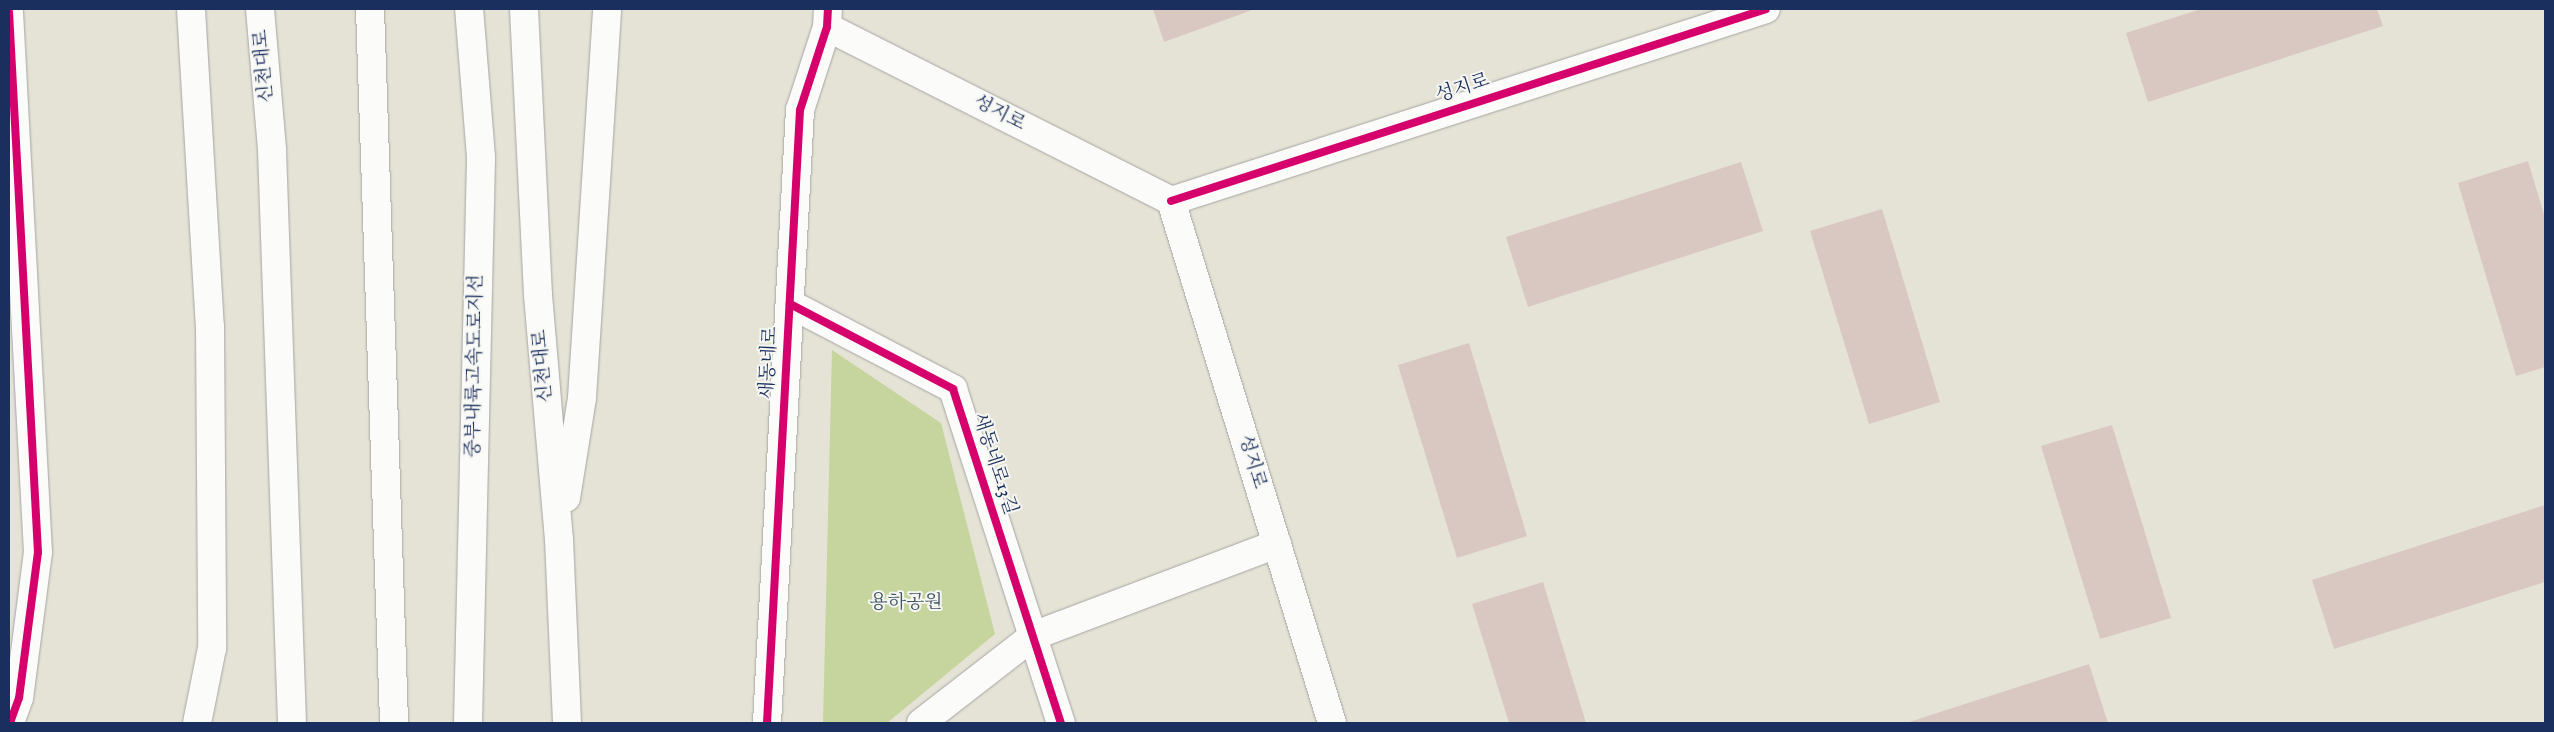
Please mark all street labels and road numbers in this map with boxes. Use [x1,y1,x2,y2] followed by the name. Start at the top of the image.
[250,28,280,104] street label: 신천대로
[1433,70,1493,108] street label: 성지로
[969,91,1029,137] street label: 성지로
[463,274,489,458] street label: 중부내륙고속도로지선
[757,326,783,400] street label: 새동네로
[529,328,559,404] street label: 신천대로
[967,410,1021,518] street label: 새동네로13길
[1232,432,1270,492] street label: 성지로

